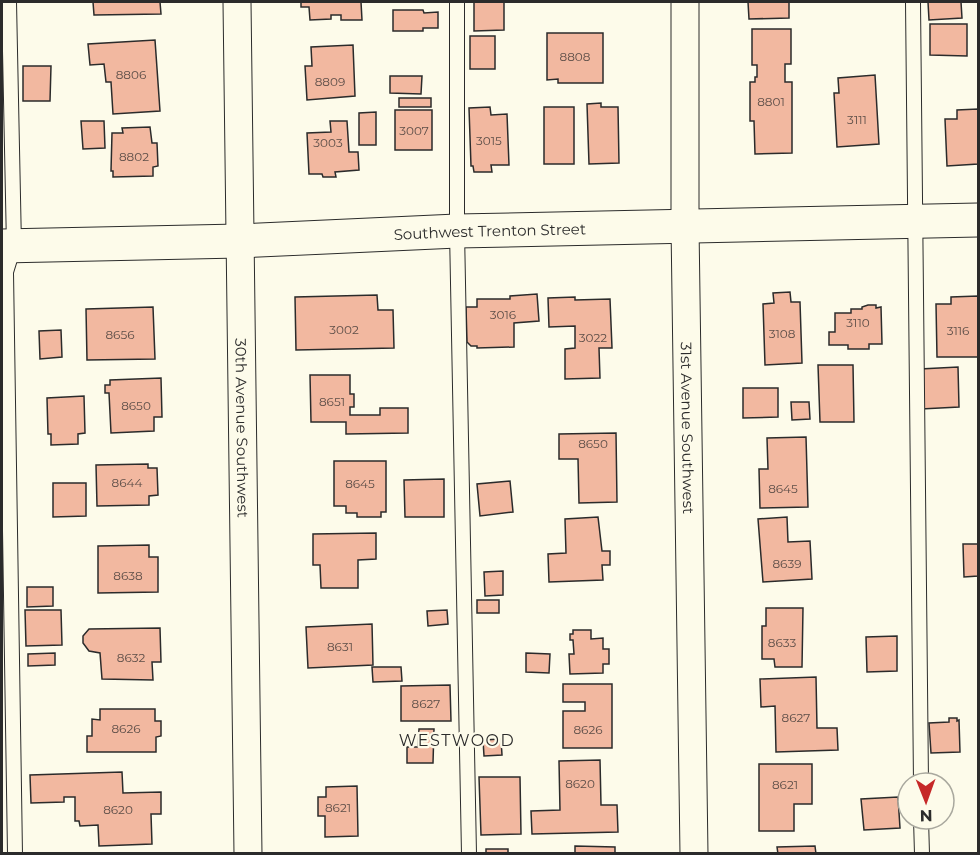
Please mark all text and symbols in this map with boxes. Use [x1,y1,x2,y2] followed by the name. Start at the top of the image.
[560,49,591,64] house number: 8808
[116,67,146,82] house number: 8806
[315,74,345,89] house number: 8809
[757,94,785,109] house number: 8801
[847,112,867,127] house number: 3111
[399,123,429,138] house number: 3007
[476,133,502,148] house number: 3015
[313,135,343,150] house number: 3003
[119,149,149,164] house number: 8802
[393,219,586,243] street label: Southwest Trenton Street
[490,307,516,322] house number: 3016
[846,315,870,330] house number: 3110
[329,322,359,337] house number: 3002
[947,323,969,338] house number: 3116
[769,326,796,341] house number: 3108
[105,327,135,342] house number: 8656
[579,330,607,345] house number: 3022
[232,338,253,518] street label: 30th Avenue Southwest
[677,342,699,514] street label: 31st Avenue Southwest
[319,394,345,409] house number: 8651
[121,398,151,413] house number: 8650
[578,436,608,451] house number: 8650
[112,475,142,490] house number: 8644
[345,476,375,491] house number: 8645
[768,481,798,496] house number: 8645
[772,556,802,571] house number: 8639
[113,568,143,583] house number: 8638
[768,635,796,650] house number: 8633
[327,639,353,654] house number: 8631
[117,650,145,665] house number: 8632
[412,696,440,711] house number: 8627
[782,710,810,725] house number: 8627
[111,721,141,736] house number: 8626
[573,722,603,737] house number: 8626
[399,731,515,750] district label: WESTWOOD
[896,771,956,831] north arrow
[565,776,595,791] house number: 8620
[772,777,798,792] house number: 8621
[325,800,351,815] house number: 8621
[103,802,133,817] house number: 8620
[920,806,933,825] text: N

